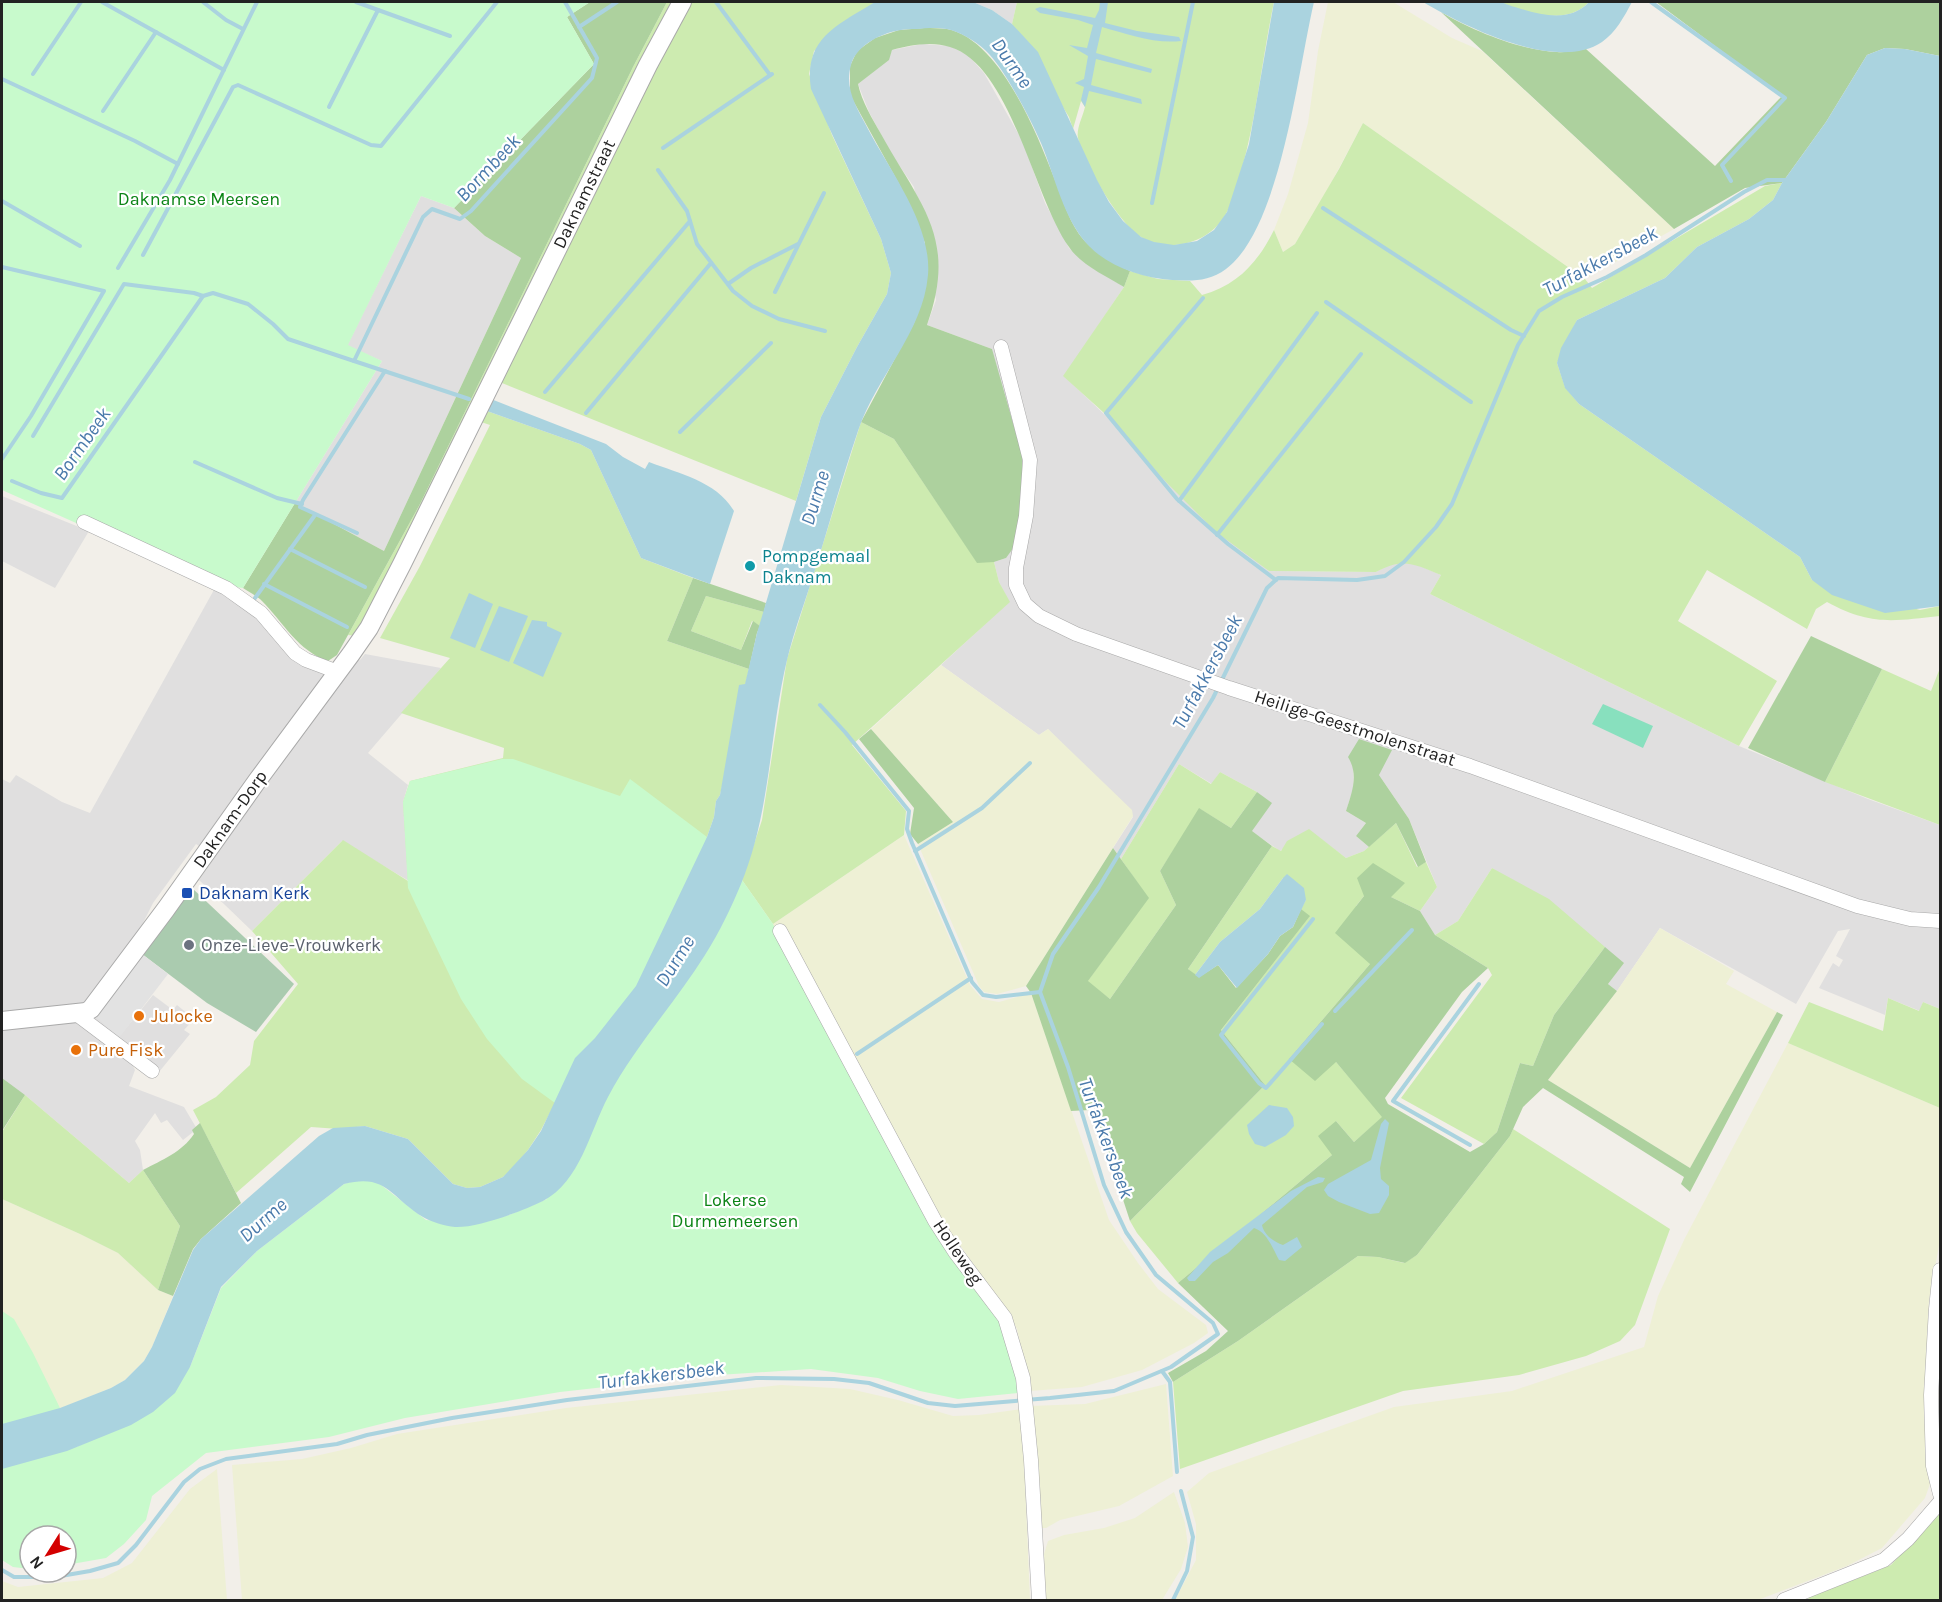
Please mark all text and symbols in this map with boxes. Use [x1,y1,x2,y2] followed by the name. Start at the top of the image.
[987,34,1037,92] water label: Durme
[451,129,526,207] water label: Bormbeek
[548,136,620,252] street label: Daknamstraat
[118,188,280,210] park label: Daknamse Meersen
[1539,221,1662,301] water label: Turfakkersbeek
[49,402,116,485] water label: Bormbeek
[796,468,834,528] water label: Durme
[762,545,870,588] place label: Pompgemaal Daknam
[743,559,757,573] marker: Pompgemaal Daknam
[1167,610,1247,733] water label: Turfakkersbeek
[1252,685,1459,771] street label: Heilige-Geestmolenstraat
[188,766,272,872] street label: Daknam-Dorp
[199,882,310,904] place label: Daknam Kerk
[180,886,194,900] marker: Daknam Kerk
[650,931,700,991] water label: Durme
[201,934,381,956] place label: Onze-Lieve-Vrouwkerk
[182,938,196,952] marker: Onze-Lieve-Vrouwkerk
[151,1005,213,1027] place label: Julocke
[132,1009,146,1023] marker: Julocke
[88,1039,163,1061] place label: Pure Fisk
[69,1043,83,1057] marker: Pure Fisk
[1073,1074,1139,1202] water label: Turfakkersbeek
[672,1189,798,1232] park label: Lokerse Durmemeersen
[234,1193,292,1247] water label: Durme
[928,1215,988,1289] street label: Holleweg
[597,1356,726,1394] water label: Turfakkersbeek
[18,1524,78,1584] north arrow
[25,1552,47,1573] text: N

